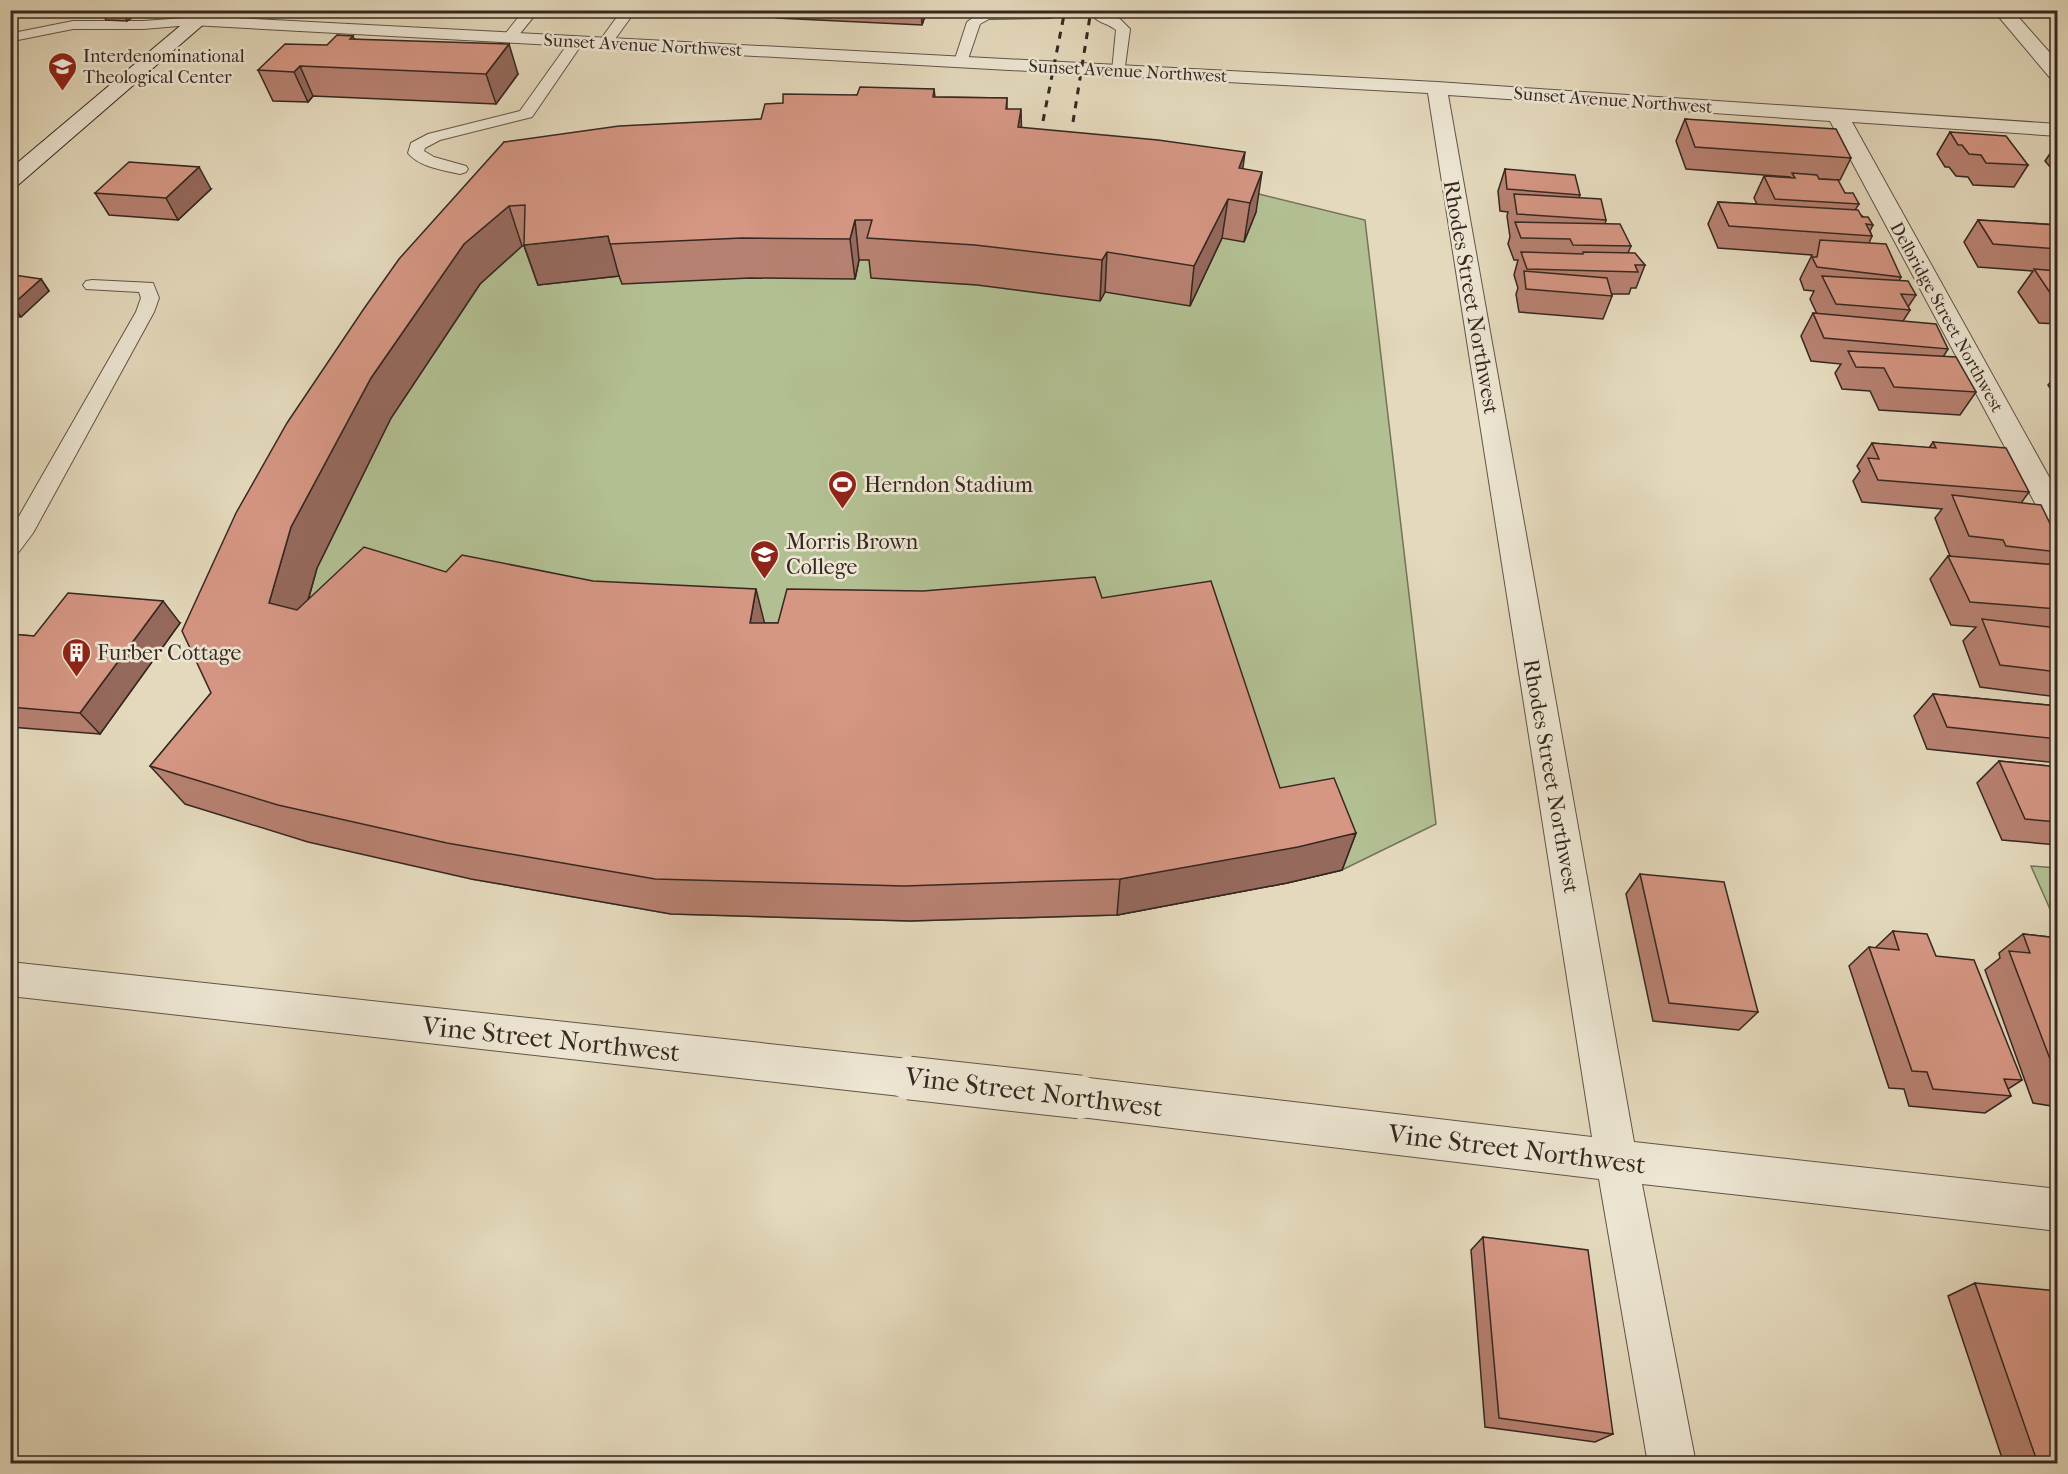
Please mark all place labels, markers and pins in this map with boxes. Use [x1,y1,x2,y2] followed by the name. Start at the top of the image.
[83,46,245,88] place label: Interdenominational Theological Center
[46,50,78,92] school or university icon: Interdenominational Theological Center
[827,468,859,510] sports icon: Herndon Stadium
[864,472,1034,498] place label: Herndon Stadium
[786,529,919,580] place label: Morris Brown College
[749,538,781,580] school or university icon: Morris Brown College
[60,636,92,678] building icon: Furber Cottage
[97,640,242,666] place label: Furber Cottage

